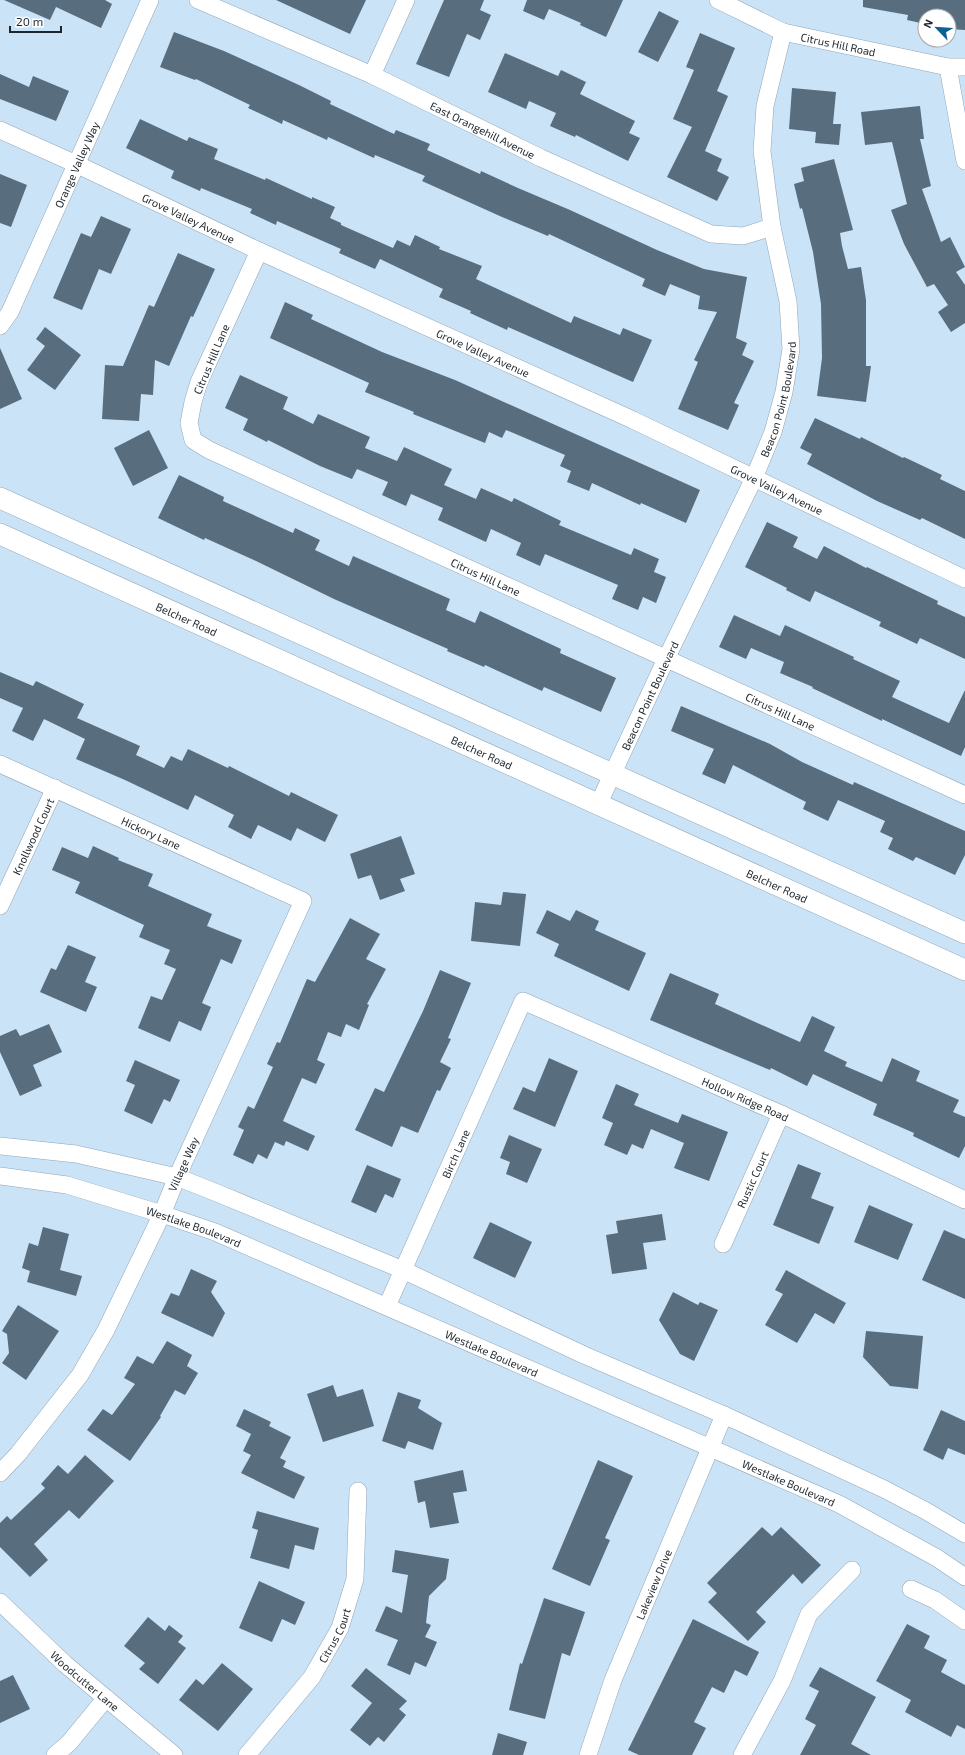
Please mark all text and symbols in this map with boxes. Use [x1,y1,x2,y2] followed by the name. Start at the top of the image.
[10,8,61,34] scale bar
[917,8,957,48] north arrow
[16,14,43,28] text: 20 m
[920,17,935,30] text: N
[800,29,877,58] street label: Citrus Hill Road
[428,98,538,161] street label: East Orangehill Avenue
[51,119,101,210] street label: Orange Valley Way
[140,190,237,245] street label: Grove Valley Avenue
[190,322,232,396] street label: Citrus Hill Lane
[435,326,532,379] street label: Grove Valley Avenue
[757,341,798,459] street label: Beacon Point Boulevard
[729,461,825,517] street label: Grove Valley Avenue
[449,555,523,598] street label: Citrus Hill Lane
[154,599,219,638] street label: Belcher Road
[618,639,680,752] street label: Beacon Point Boulevard
[744,689,817,732] street label: Citrus Hill Lane
[449,732,515,771] street label: Belcher Road
[9,796,56,877] street label: Knollwood Court
[120,813,183,851] street label: Hickory Lane
[745,866,810,905] street label: Belcher Road
[700,1074,791,1123] street label: Hollow Ridge Road
[438,1127,472,1180] street label: Birch Lane
[165,1134,201,1193] street label: Village Way
[734,1149,770,1210] street label: Rustic Court
[145,1203,243,1249] street label: Westlake Boulevard
[443,1327,540,1379] street label: Westlake Boulevard
[740,1456,837,1508] street label: Westlake Boulevard
[633,1547,674,1621] street label: Lakeview Drive
[315,1606,352,1665] street label: Citrus Court
[48,1648,122,1713] street label: Woodcutter Lane

